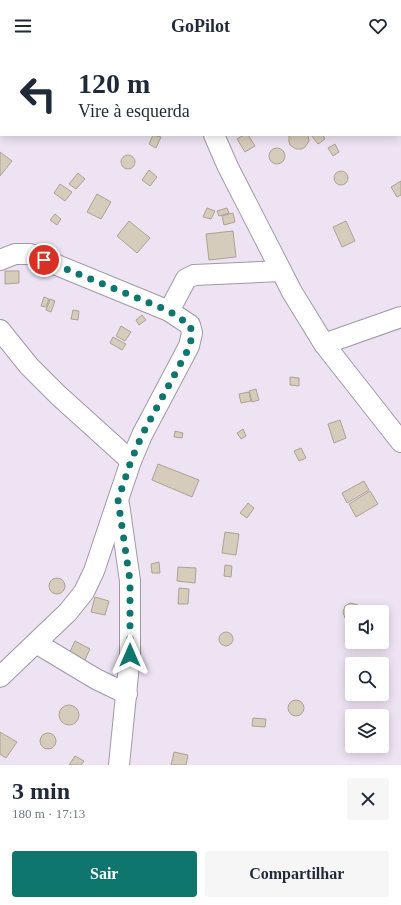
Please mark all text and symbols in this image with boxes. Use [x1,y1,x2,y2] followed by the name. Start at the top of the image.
[12,15,34,37] icon: menu
[367,15,389,37] icon: heart
[171,16,230,36] text: GoPilot
[12,68,64,120] icon: left
[78,68,150,99] text: 120 m
[78,101,190,121] text: Vire à esquerda
[27,243,61,277] pin
[33,249,55,271] icon: arrive
[345,605,389,753] map controls
[345,605,389,649] button: sound
[109,634,151,676] position arrow
[345,657,389,701] button: search
[345,709,389,753] button: layers
[12,778,70,804] text: 3 min
[347,778,389,820] button: close
[12,806,85,821] text: 180 m · 17:13
[12,851,197,897] button: Sair
[205,851,389,897] button: Compartilhar

